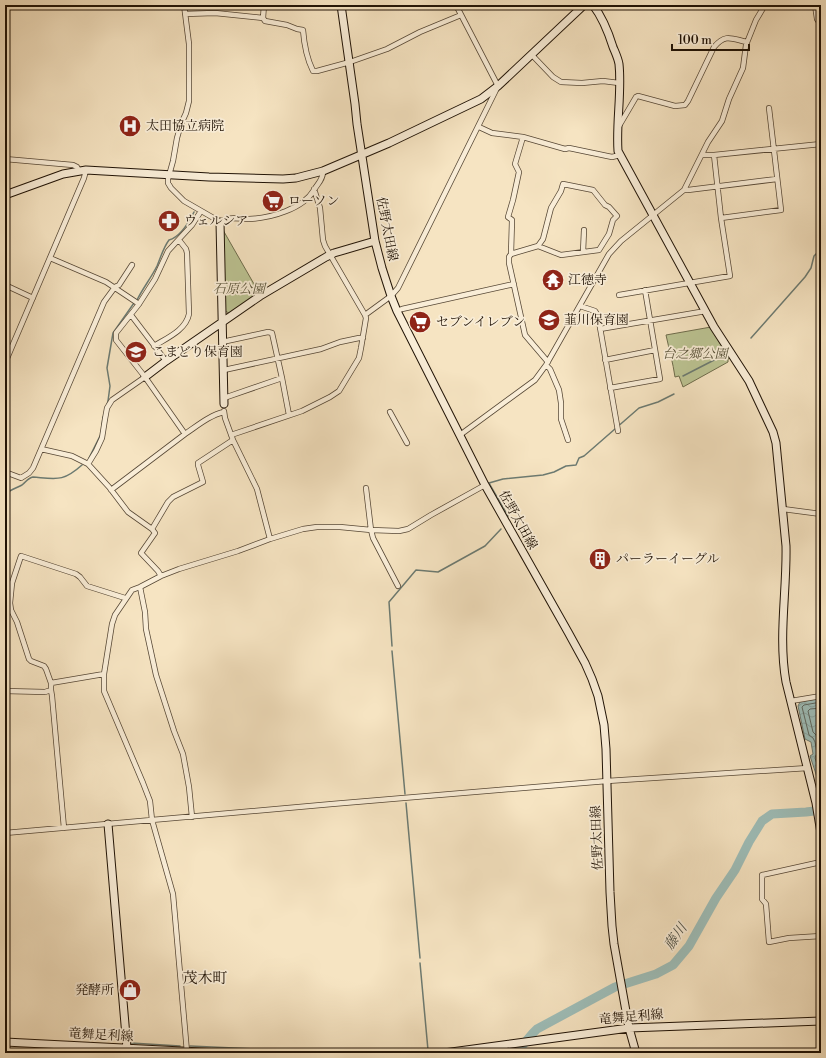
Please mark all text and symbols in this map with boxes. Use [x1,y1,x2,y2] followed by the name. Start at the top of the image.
[672,26,749,52] scale bar
[678,33,712,48] text: 100 m
[117,113,143,139] hospital icon: 太田協立病院
[146,118,224,134] place label: 太田協立病院
[260,188,286,214] supermarket icon: ローソン
[288,193,339,209] place label: ローソン
[373,196,401,262] street label: 佐野太田線
[156,208,182,234] pharmacy icon: ウェルシア
[184,213,248,229] place label: ウェルシア
[540,267,566,293] temple icon: 江徳寺
[568,272,607,288] place label: 江徳寺
[213,281,267,297] park label: 石原公園
[536,307,562,333] school or university icon: 韮川保育園
[407,309,433,335] supermarket icon: セブンイレブン
[564,312,629,328] place label: 韮川保育園
[436,314,525,330] place label: セブンイレブン
[123,339,149,365] school or university icon: こまどり保育園
[152,344,243,360] place label: こまどり保育園
[662,346,729,362] park label: 台之郷公園
[495,488,541,552] street label: 佐野太田線
[587,546,613,572] building icon: パーラーイーグル
[616,551,720,567] place label: パーラーイーグル
[588,805,606,871] street label: 佐野太田線
[661,919,693,954] water label: 藤川
[182,969,228,988] district label: 茂木町
[117,977,143,1003] shop icon: 発酵所
[75,982,114,998] place label: 発酵所
[598,1006,664,1028] street label: 竜舞足利線
[68,1025,134,1045] street label: 竜舞足利線

